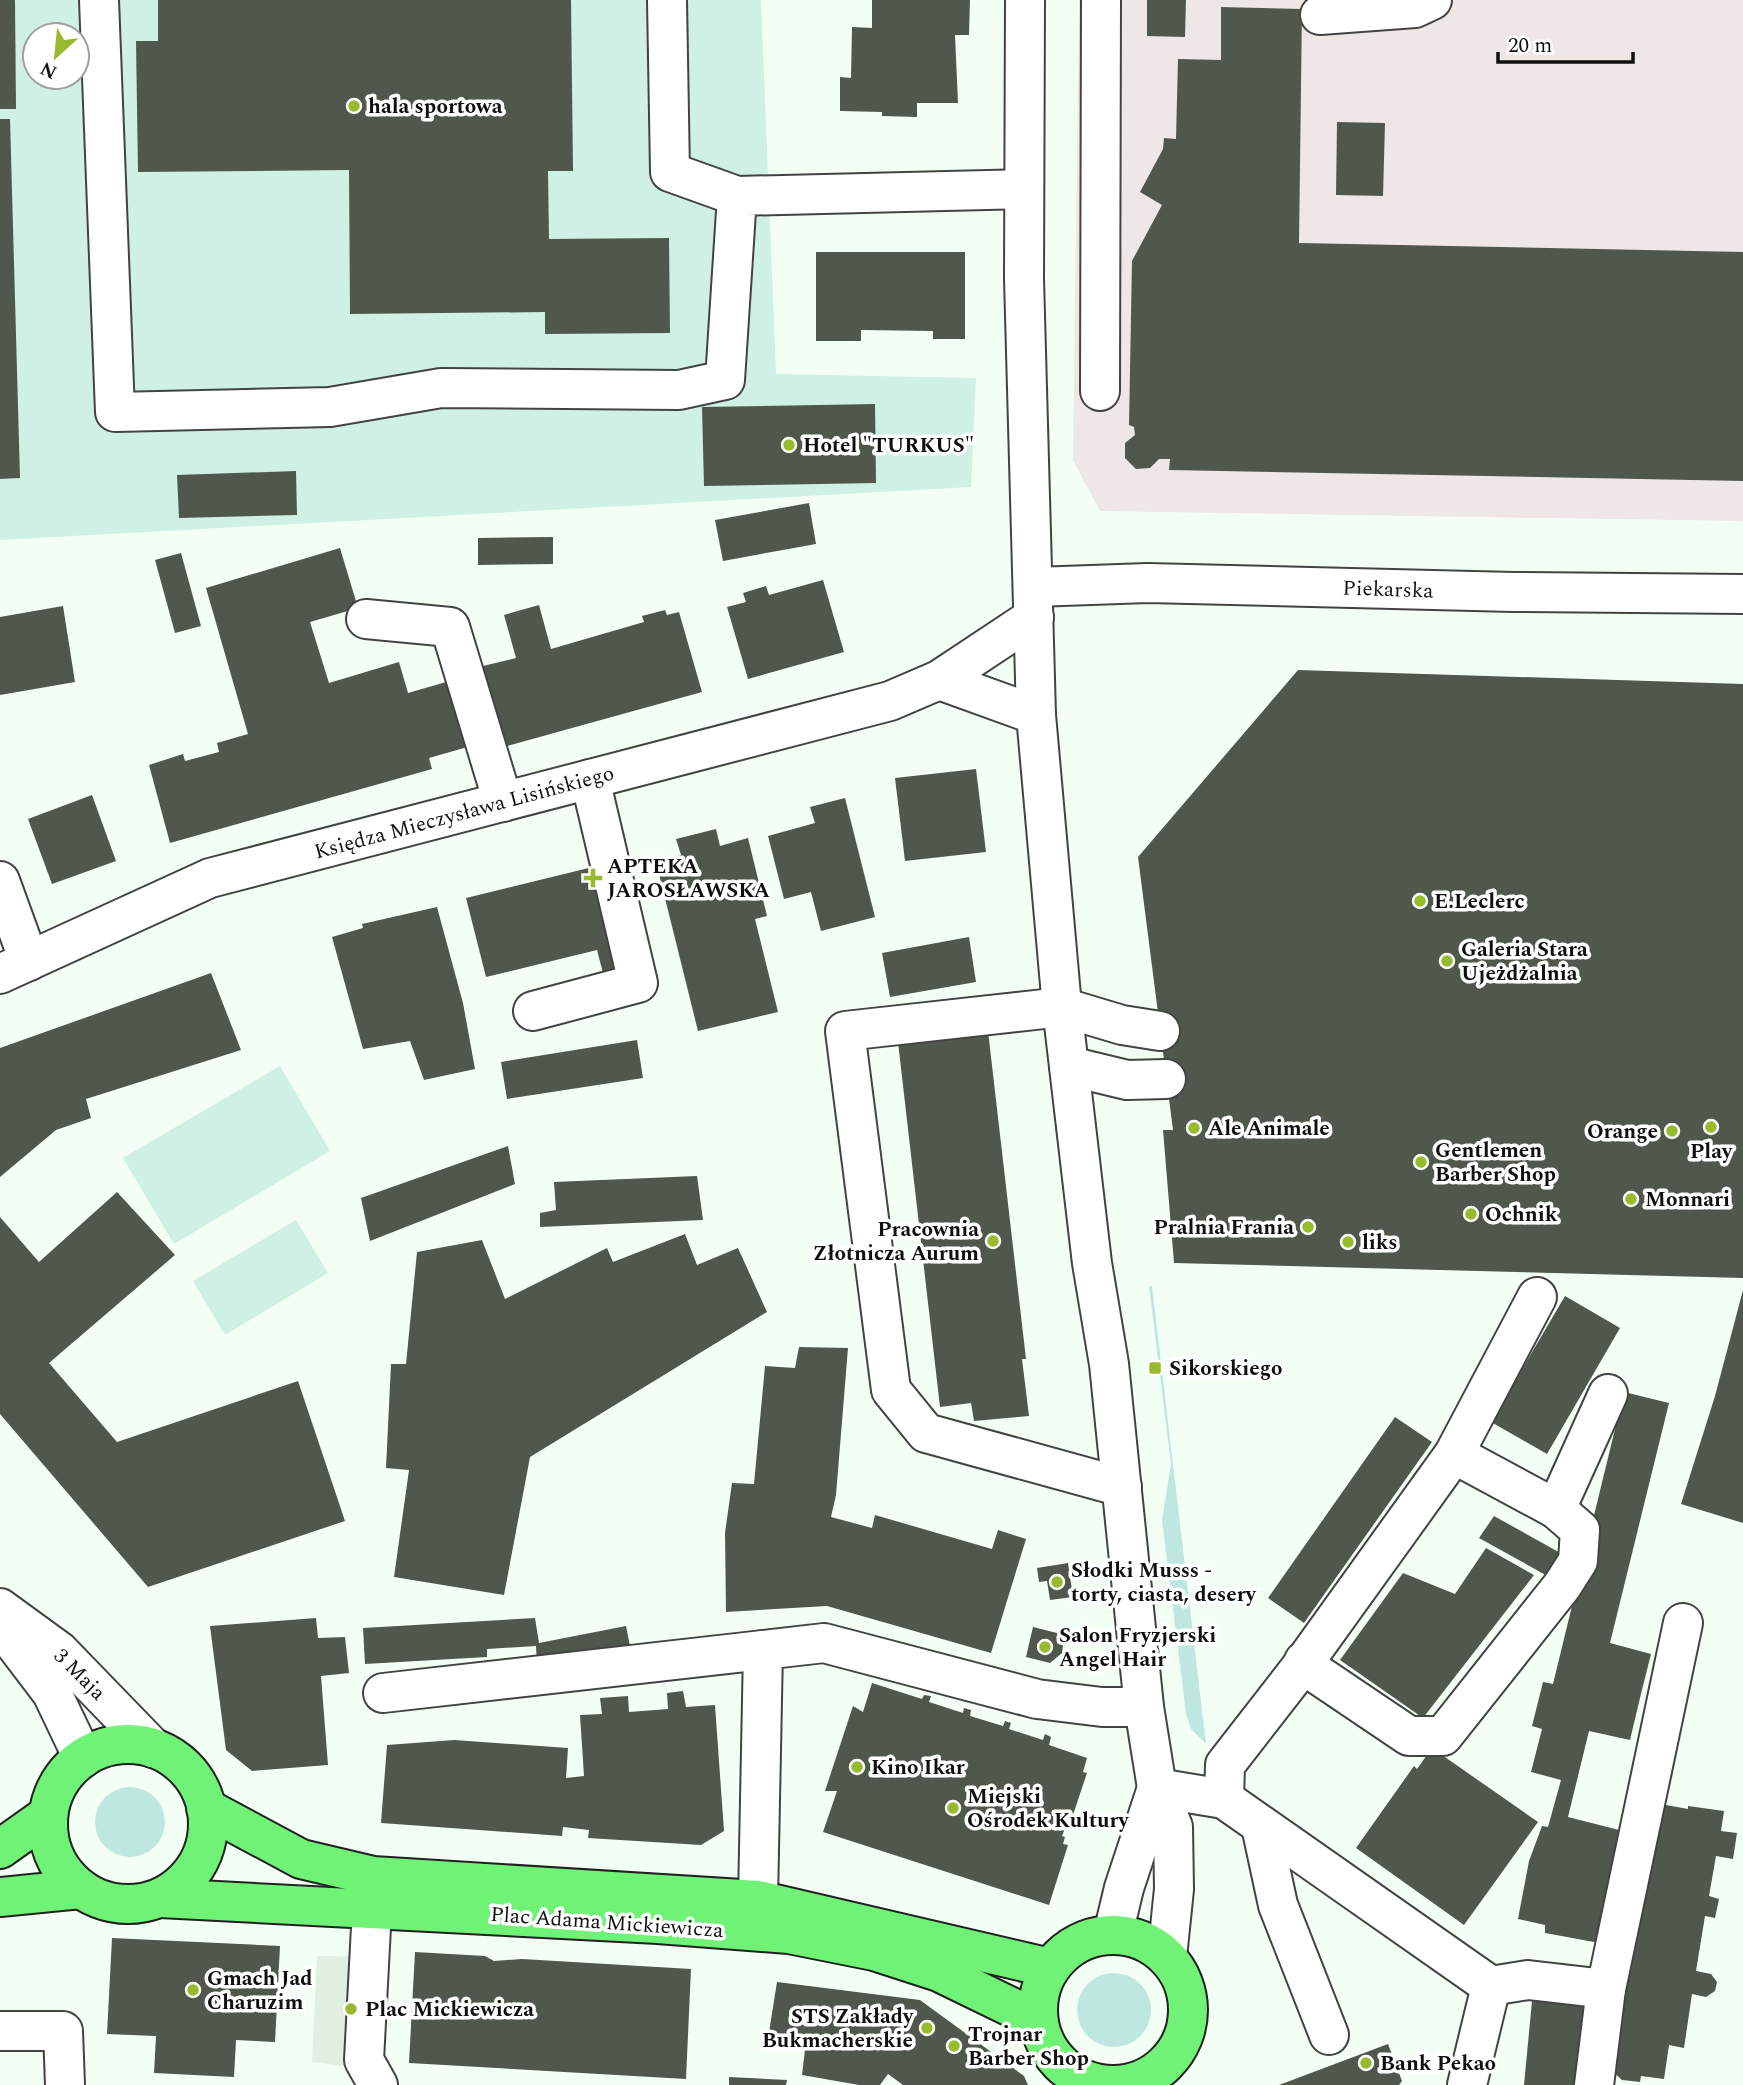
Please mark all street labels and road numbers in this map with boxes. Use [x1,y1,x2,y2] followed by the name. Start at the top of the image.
[1342,572,1435,608] street label: Piekarska
[311,757,618,868] street label: Księdza Mieczysława Lisińskiego
[46,1641,113,1709] street label: 3 Maja
[489,1899,725,1947] street label: Plac Adama Mickiewicza

